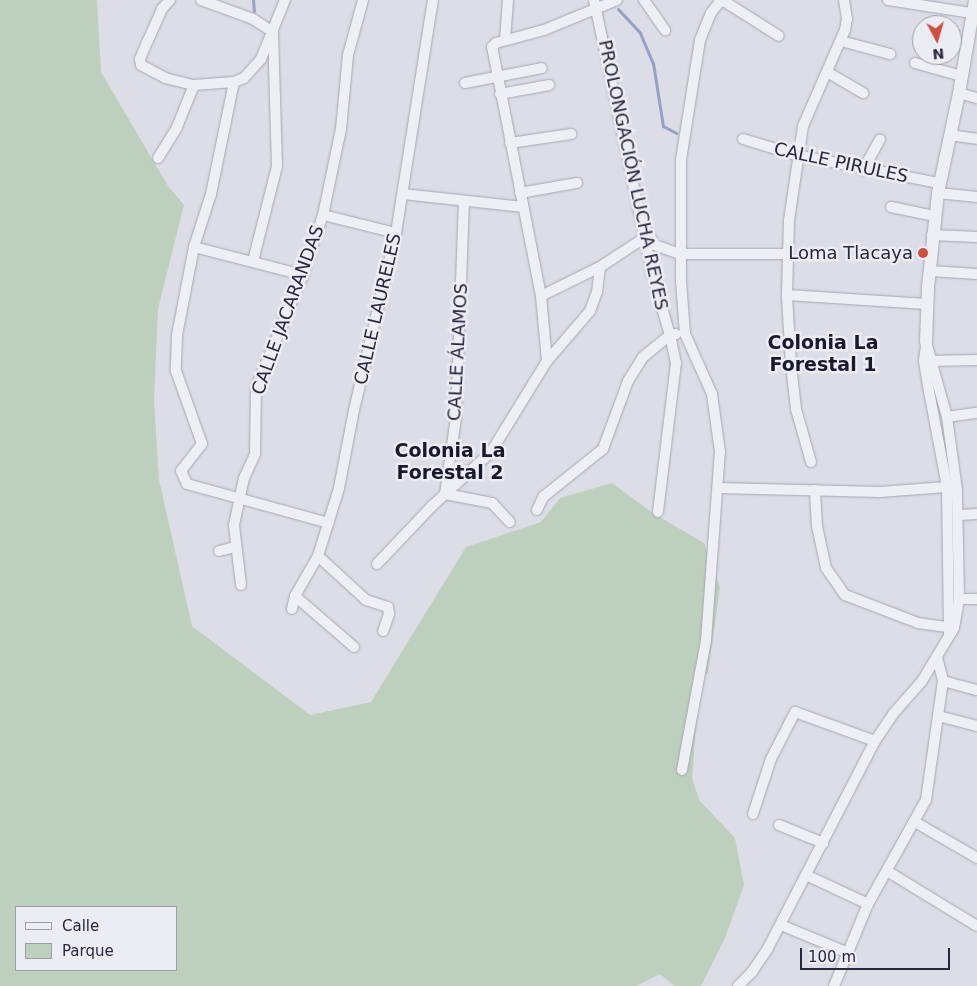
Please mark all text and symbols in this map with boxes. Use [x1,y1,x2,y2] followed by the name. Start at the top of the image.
[912,15,962,65] north arrow
[594,38,672,312] street label: PROLONGACIÓN LUCHA REYES
[932,45,945,62] text: N
[772,138,910,188] street label: CALLE PIRULES
[247,222,329,398] street label: CALLE JACARANDAS
[350,231,406,387] street label: CALLE LAURELES
[788,242,913,264] place label: Loma Tlacaya
[917,247,929,259] marker: Loma Tlacaya
[444,282,472,422] street label: CALLE ÁLAMOS
[768,332,878,376] district label: Colonia La Forestal 1
[395,440,505,484] district label: Colonia La Forestal 2
[15,906,178,971] legend
[62,917,99,935] text: Calle
[802,938,952,970] scale bar
[62,942,114,960] text: Parque
[808,948,856,966] text: 100 m

